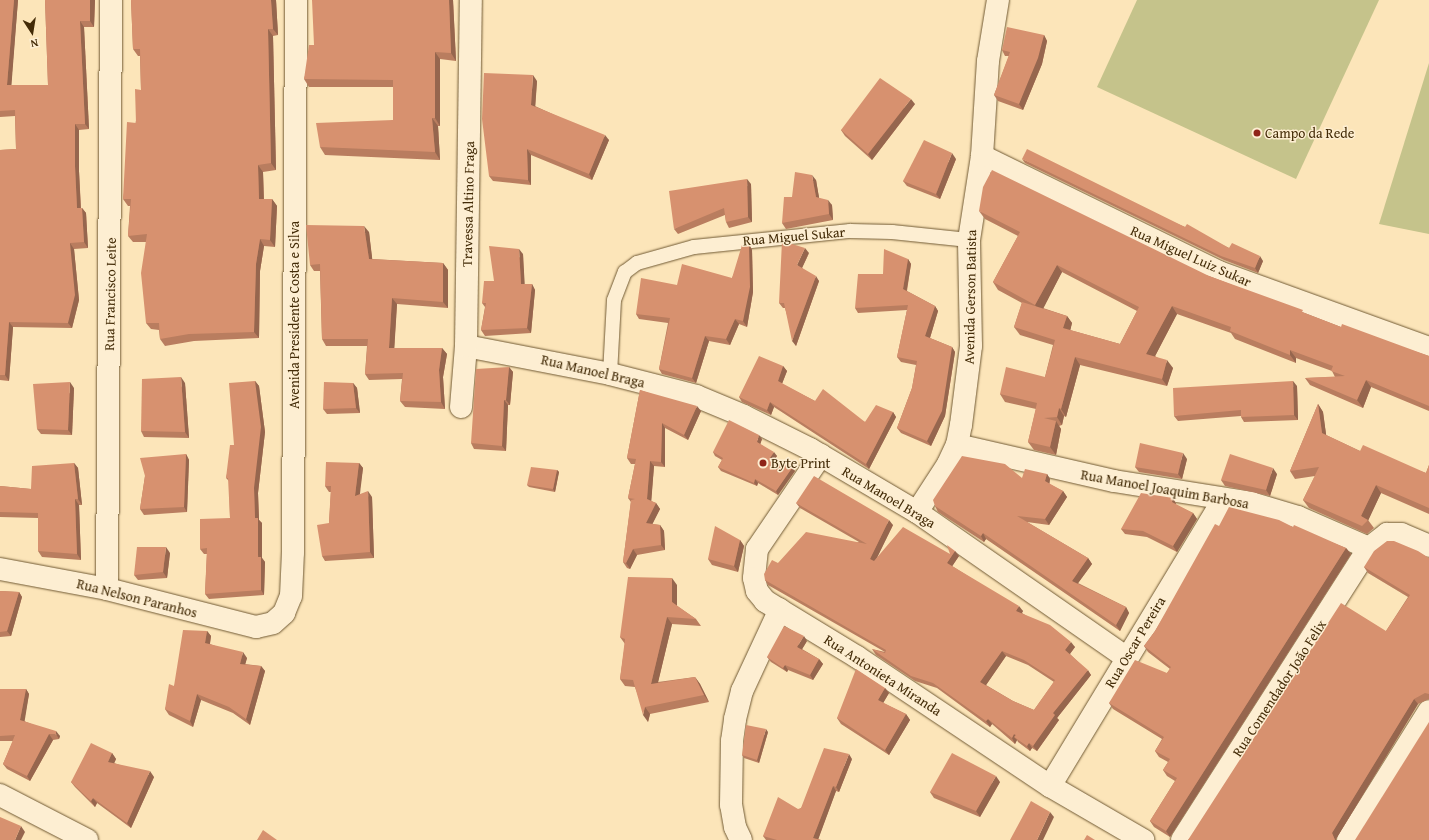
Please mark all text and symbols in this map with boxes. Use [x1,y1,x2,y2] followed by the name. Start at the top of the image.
[12,12,52,52] north arrow
[29,35,40,52] text: N
[1265,125,1354,141] place label: Campo da Rede
[1252,128,1262,138] marker: Campo da Rede
[459,141,477,267] street label: Travessa Altino Fraga
[286,221,302,409] street label: Avenida Presidente Costa e Silva
[1128,222,1254,290] street label: Rua Miguel Luiz Sukar
[742,223,846,249] street label: Rua Miguel Sukar
[960,229,980,365] street label: Avenida Gerson Batista
[101,237,119,351] street label: Rua Francisco Leite
[540,351,646,391] street label: Rua Manoel Braga
[771,455,831,471] place label: Byte Print
[758,458,768,468] marker: Byte Print
[839,463,939,531] street label: Rua Manoel Braga
[1080,466,1250,512] street label: Rua Manoel Joaquim Barbosa
[75,575,199,621] street label: Rua Nelson Paranhos
[1101,593,1169,691] street label: Rua Oscar Pereira
[1228,616,1330,760] street label: Rua Comendador João Felix
[821,631,945,719] street label: Rua Antonieta Miranda

